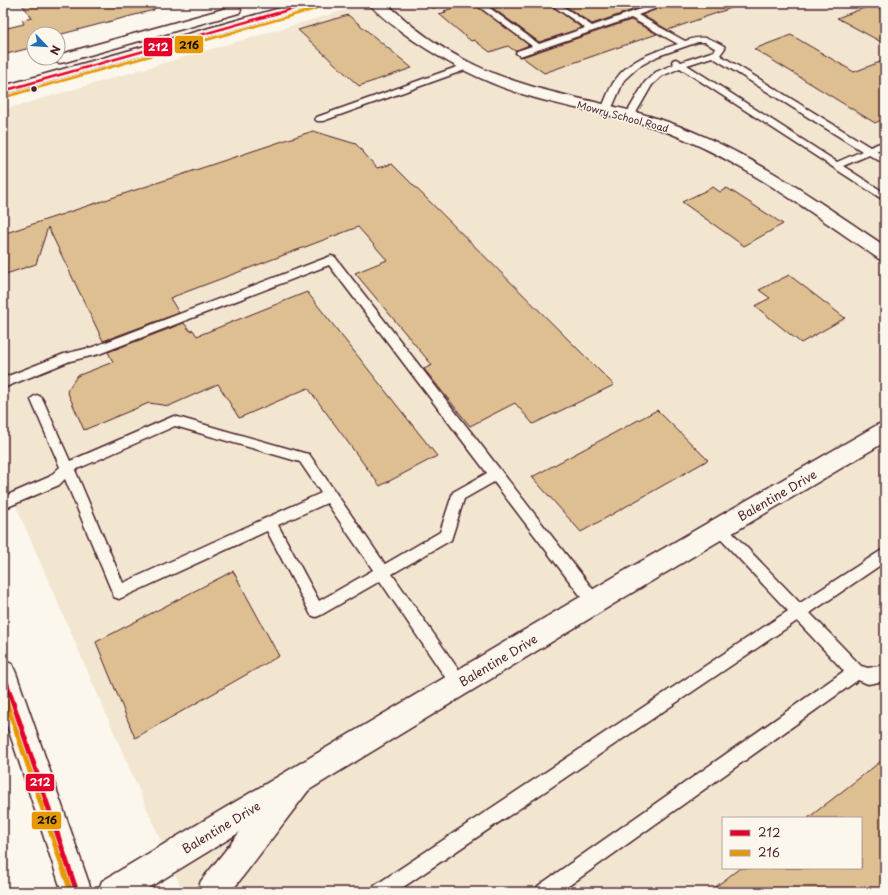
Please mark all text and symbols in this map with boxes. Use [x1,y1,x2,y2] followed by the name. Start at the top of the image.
[26,26,66,66] north arrow
[174,35,204,54] line badge: 216
[179,36,199,53] text: 216
[143,37,173,57] line badge: 212
[148,38,169,55] text: 212
[46,43,65,58] text: N
[29,84,39,94] unlabelled marker
[575,97,671,136] street label: Mowry School Road
[734,465,820,525] street label: Balentine Drive
[455,629,541,691] street label: Balentine Drive
[25,773,55,792] line badge: 212
[30,773,51,790] text: 212
[178,796,264,858] street label: Balentine Drive
[31,811,62,830] line badge: 216
[37,811,57,828] text: 216
[722,817,862,869] legend
[758,823,780,841] text: 212
[758,843,780,861] text: 216

